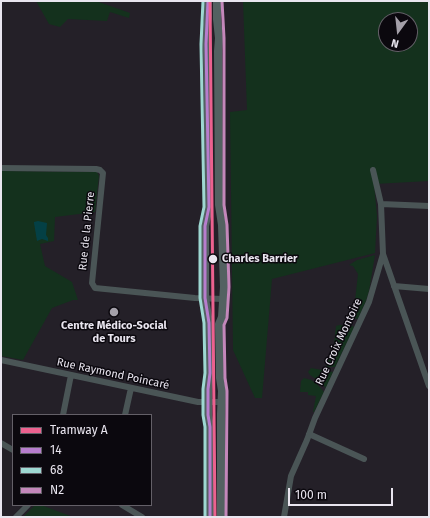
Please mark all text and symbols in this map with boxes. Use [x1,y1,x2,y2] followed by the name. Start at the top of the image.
[378,12,418,52] north arrow
[390,36,400,50] text: N
[76,191,98,271] street label: Rue de la Pierre
[222,252,297,266] place label: Charles Barrier
[207,253,219,265] marker: Charles Barrier
[313,296,365,388] street label: Rue Croix Montoire
[108,306,120,318] marker: Centre Médico-Social de Tours
[61,319,167,345] place label: Centre Médico-Social de Tours
[56,356,170,392] street label: Rue Raymond Poincaré
[12,414,152,506] legend
[50,423,108,437] text: Tramway A
[50,443,62,457] text: 14
[50,463,63,477] text: 68
[290,480,395,506] scale bar
[50,483,64,497] text: N2
[295,488,327,502] text: 100 m

